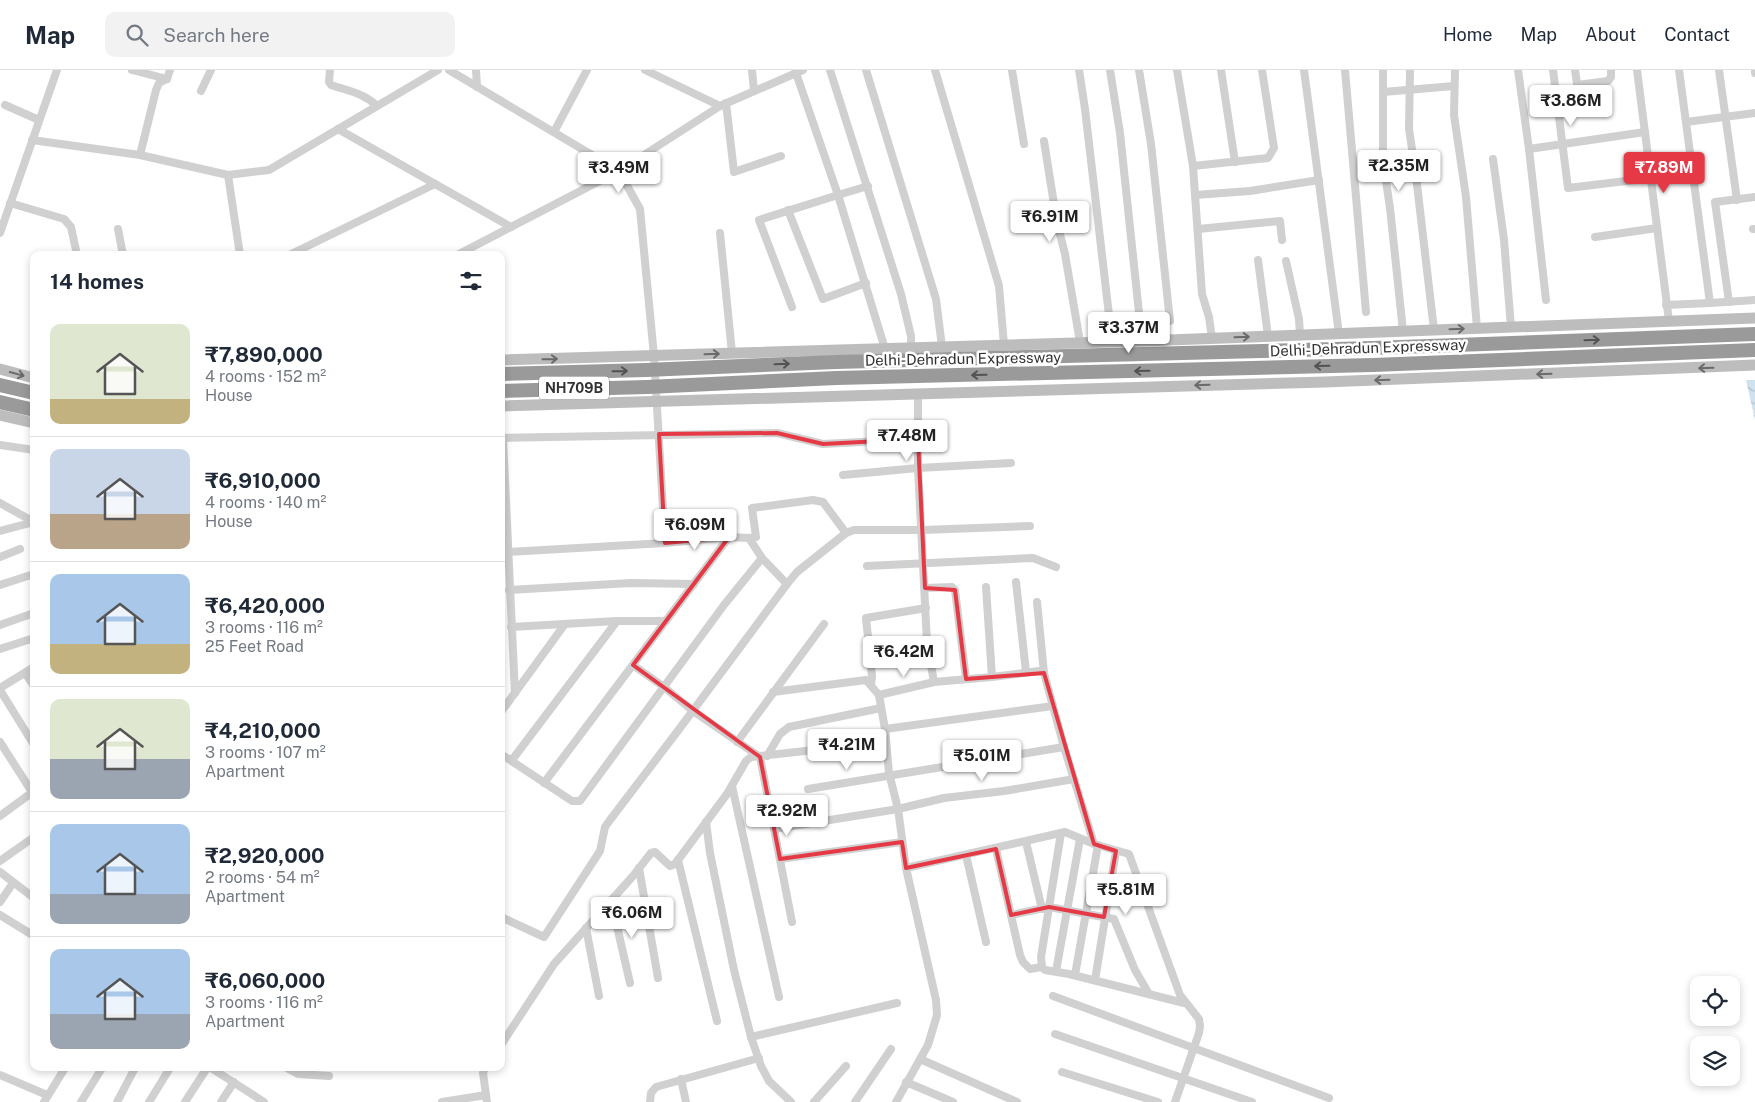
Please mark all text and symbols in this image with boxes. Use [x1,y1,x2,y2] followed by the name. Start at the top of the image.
[105,12,455,57] search box
[25,21,75,49] text: Map
[123,21,151,49] icon: search
[163,24,270,46] text: Search here
[1443,24,1493,45] text: Home
[1521,24,1557,45] text: Map
[1585,24,1636,45] text: About
[1664,24,1730,45] text: Contact
[1530,85,1612,127] pin: ₹3.86M
[1540,91,1602,110] text: ₹3.86M
[1358,150,1440,192] pin: ₹2.35M
[578,152,660,194] pin: ₹3.49M
[1623,152,1705,194] pin: ₹7.89M
[1369,156,1429,175] text: ₹2.35M
[589,158,649,177] text: ₹3.49M
[1635,158,1693,177] text: ₹7.89M
[1009,200,1091,243] pin: ₹6.91M
[1021,207,1079,226] text: ₹6.91M
[457,267,485,295] icon: filters
[50,269,144,294] text: 14 homes
[1088,312,1170,354] pin: ₹3.37M
[1099,318,1159,337] text: ₹3.37M
[1448,324,1465,334] one-way arrow
[1234,333,1250,342] one-way arrow
[1584,335,1600,344] one-way arrow
[1270,336,1466,359] street label: Delhi-Dehradun Expressway
[205,342,323,367] text: ₹7,890,000
[90,344,150,404] icon: home
[865,348,1061,369] street label: Delhi-Dehradun Expressway
[704,349,720,359] one-way arrow
[542,354,558,363] one-way arrow
[774,360,790,369] one-way arrow
[1314,361,1330,371] one-way arrow
[1699,363,1715,372] one-way arrow
[612,366,628,376] one-way arrow
[1134,366,1150,375] one-way arrow
[205,367,326,386] text: 4 rooms · 152 m²
[8,369,24,379] one-way arrow
[1536,369,1552,379] one-way arrow
[971,370,988,380] one-way arrow
[1374,375,1390,384] one-way arrow
[539,376,609,400] road number: NH709B
[1194,381,1210,390] one-way arrow
[205,386,253,405] text: House
[866,420,948,462] pin: ₹7.48M
[878,426,936,445] text: ₹7.48M
[205,468,321,493] text: ₹6,910,000
[90,469,150,529] icon: home
[205,493,326,512] text: 4 rooms · 140 m²
[654,508,736,551] pin: ₹6.09M
[205,512,253,531] text: House
[665,515,725,534] text: ₹6.09M
[205,593,325,618] text: ₹6,420,000
[90,594,150,654] icon: home
[205,618,323,637] text: 3 rooms · 116 m²
[863,636,945,678] pin: ₹6.42M
[205,637,304,656] text: 25 Feet Road
[874,642,934,661] text: ₹6.42M
[205,718,321,743] text: ₹4,210,000
[90,719,150,779] icon: home
[806,728,888,771] pin: ₹4.21M
[818,735,876,754] text: ₹4.21M
[941,740,1023,782] pin: ₹5.01M
[205,743,326,762] text: 3 rooms · 107 m²
[953,746,1011,765] text: ₹5.01M
[205,762,285,781] text: Apartment
[746,794,828,837] pin: ₹2.92M
[757,801,817,820] text: ₹2.92M
[205,843,325,868] text: ₹2,920,000
[90,844,150,904] icon: home
[205,868,320,887] text: 2 rooms · 54 m²
[1085,874,1167,916] pin: ₹5.81M
[1097,880,1155,899] text: ₹5.81M
[205,887,285,906] text: Apartment
[591,896,673,939] pin: ₹6.06M
[602,903,662,922] text: ₹6.06M
[205,968,325,993] text: ₹6,060,000
[90,969,150,1029] icon: home
[1690,976,1740,1086] map controls
[1690,976,1740,1026] button: locate
[205,993,323,1012] text: 3 rooms · 116 m²
[205,1012,285,1031] text: Apartment
[1690,1036,1740,1086] button: layers

